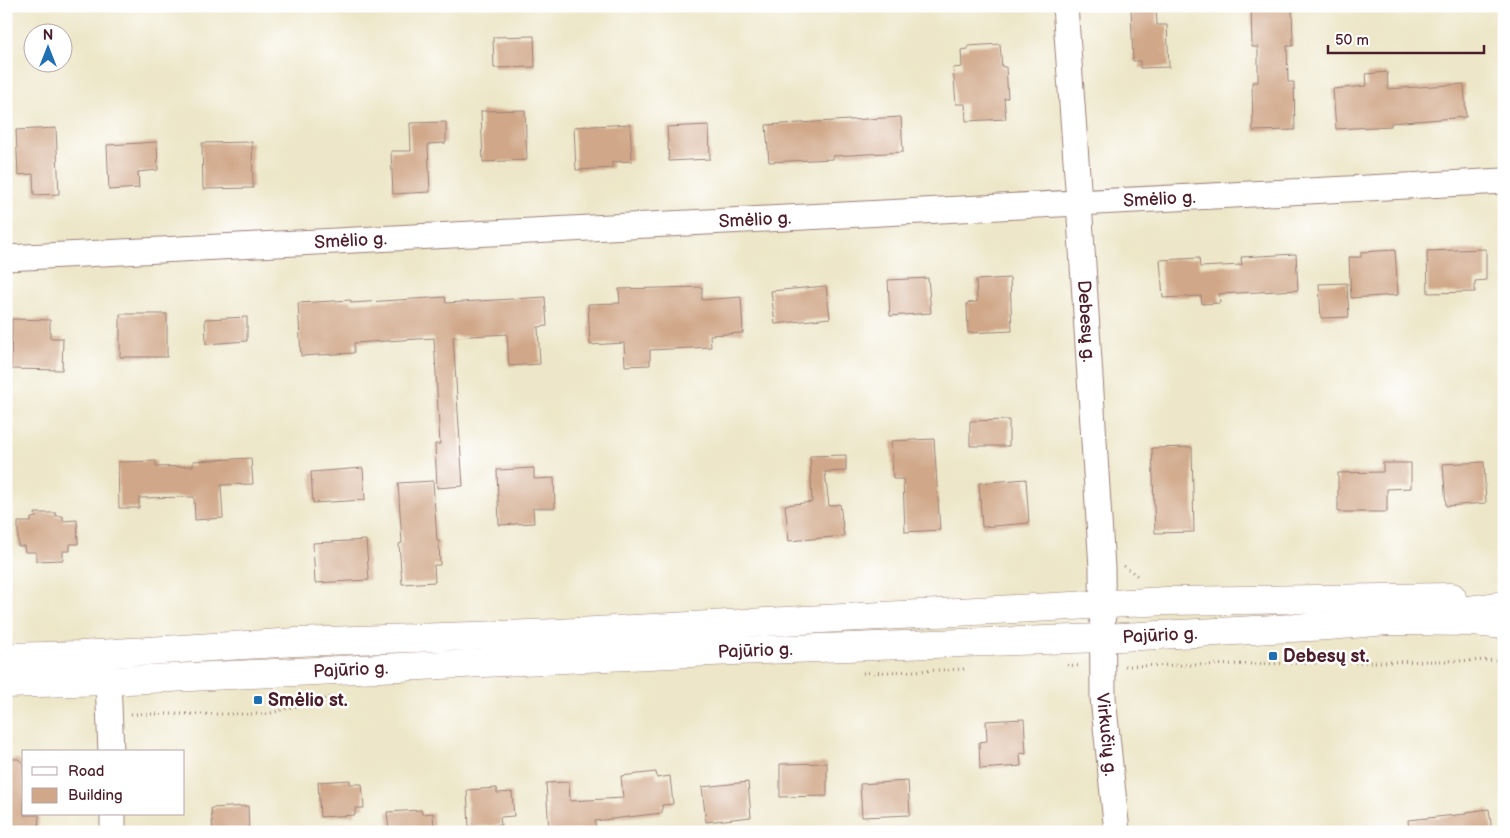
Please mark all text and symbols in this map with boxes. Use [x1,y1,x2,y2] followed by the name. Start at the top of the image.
[22,22,72,72] north arrow
[1328,22,1484,54] scale bar
[43,27,53,44] text: N
[1335,31,1369,50] text: 50 m
[1123,186,1196,211] street label: Smėlio g.
[718,207,792,232] street label: Smėlio g.
[314,228,387,253] street label: Smėlio g.
[1073,279,1100,363] street label: Debesų g.
[1122,622,1198,647] street label: Pajūrio g.
[717,638,793,662] street label: Pajūrio g.
[1283,646,1369,667] place label: Debesų st.
[1267,650,1279,662] marker: Debesų st.
[313,657,389,682] street label: Pajūrio g.
[268,690,348,711] place label: Smėlio st.
[1092,692,1122,777] street label: Virkučių g.
[252,694,264,706] marker: Smėlio st.
[22,750,185,816] legend
[68,762,104,781] text: Road
[68,786,123,805] text: Building

